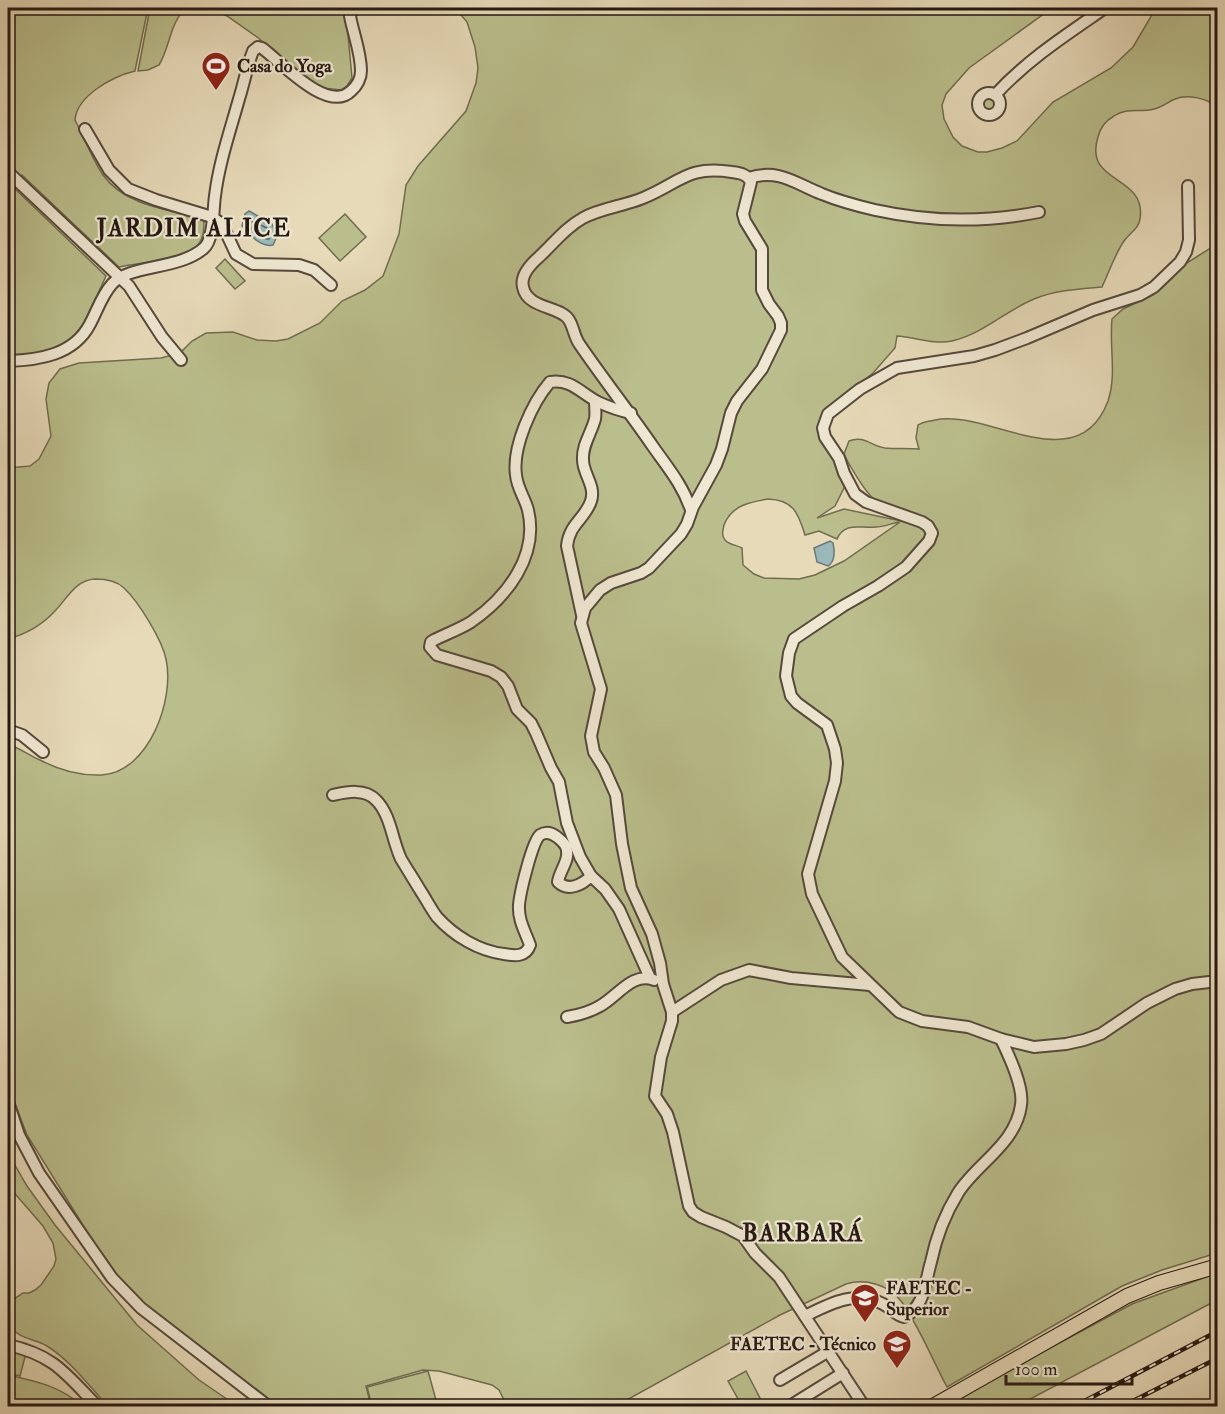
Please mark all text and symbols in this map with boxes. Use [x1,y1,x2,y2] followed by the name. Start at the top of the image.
[200,50,232,92] sports icon: Casa do Yoga
[237,55,332,78] place label: Casa do Yoga
[96,213,291,244] district label: JARDIM ALICE
[742,1217,864,1249] district label: BARBARÁ
[886,1277,972,1321] place label: FAETEC - Superior
[849,1282,881,1324] school or university icon: FAETEC - Superior
[881,1328,913,1370] school or university icon: FAETEC - Técnico
[730,1333,876,1356] place label: FAETEC - Técnico
[1006,1348,1132,1386] scale bar
[1015,1358,1058,1381] text: 100 m

